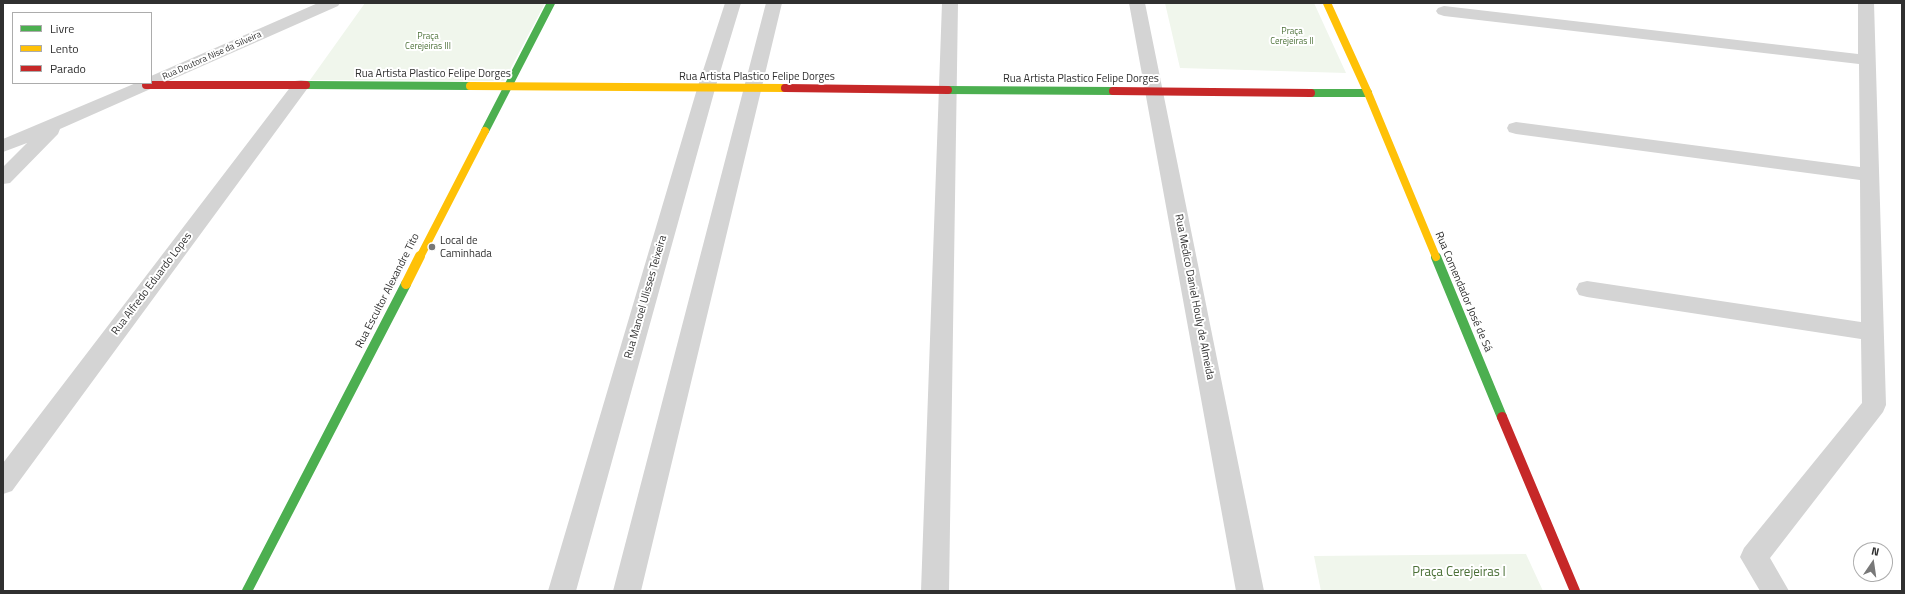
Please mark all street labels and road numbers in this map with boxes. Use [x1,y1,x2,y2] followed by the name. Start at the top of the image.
[161,29,263,83] street label: Rua Doutora Nise da Silveira
[355,67,511,81] street label: Rua Artista Plastico Felipe Dorges
[679,70,835,84] street label: Rua Artista Plastico Felipe Dorges
[1003,72,1159,86] street label: Rua Artista Plastico Felipe Dorges
[1171,213,1217,381] street label: Rua Medico Daniel Houly de Almeida
[109,230,195,338] street label: Rua Alfredo Eduardo Lopes
[1432,230,1494,354] street label: Rua Comendador José de Sá
[353,231,423,351] street label: Rua Escultor Alexandre Tito
[622,234,670,360] street label: Rua Manoel Ulisses Teixeira

